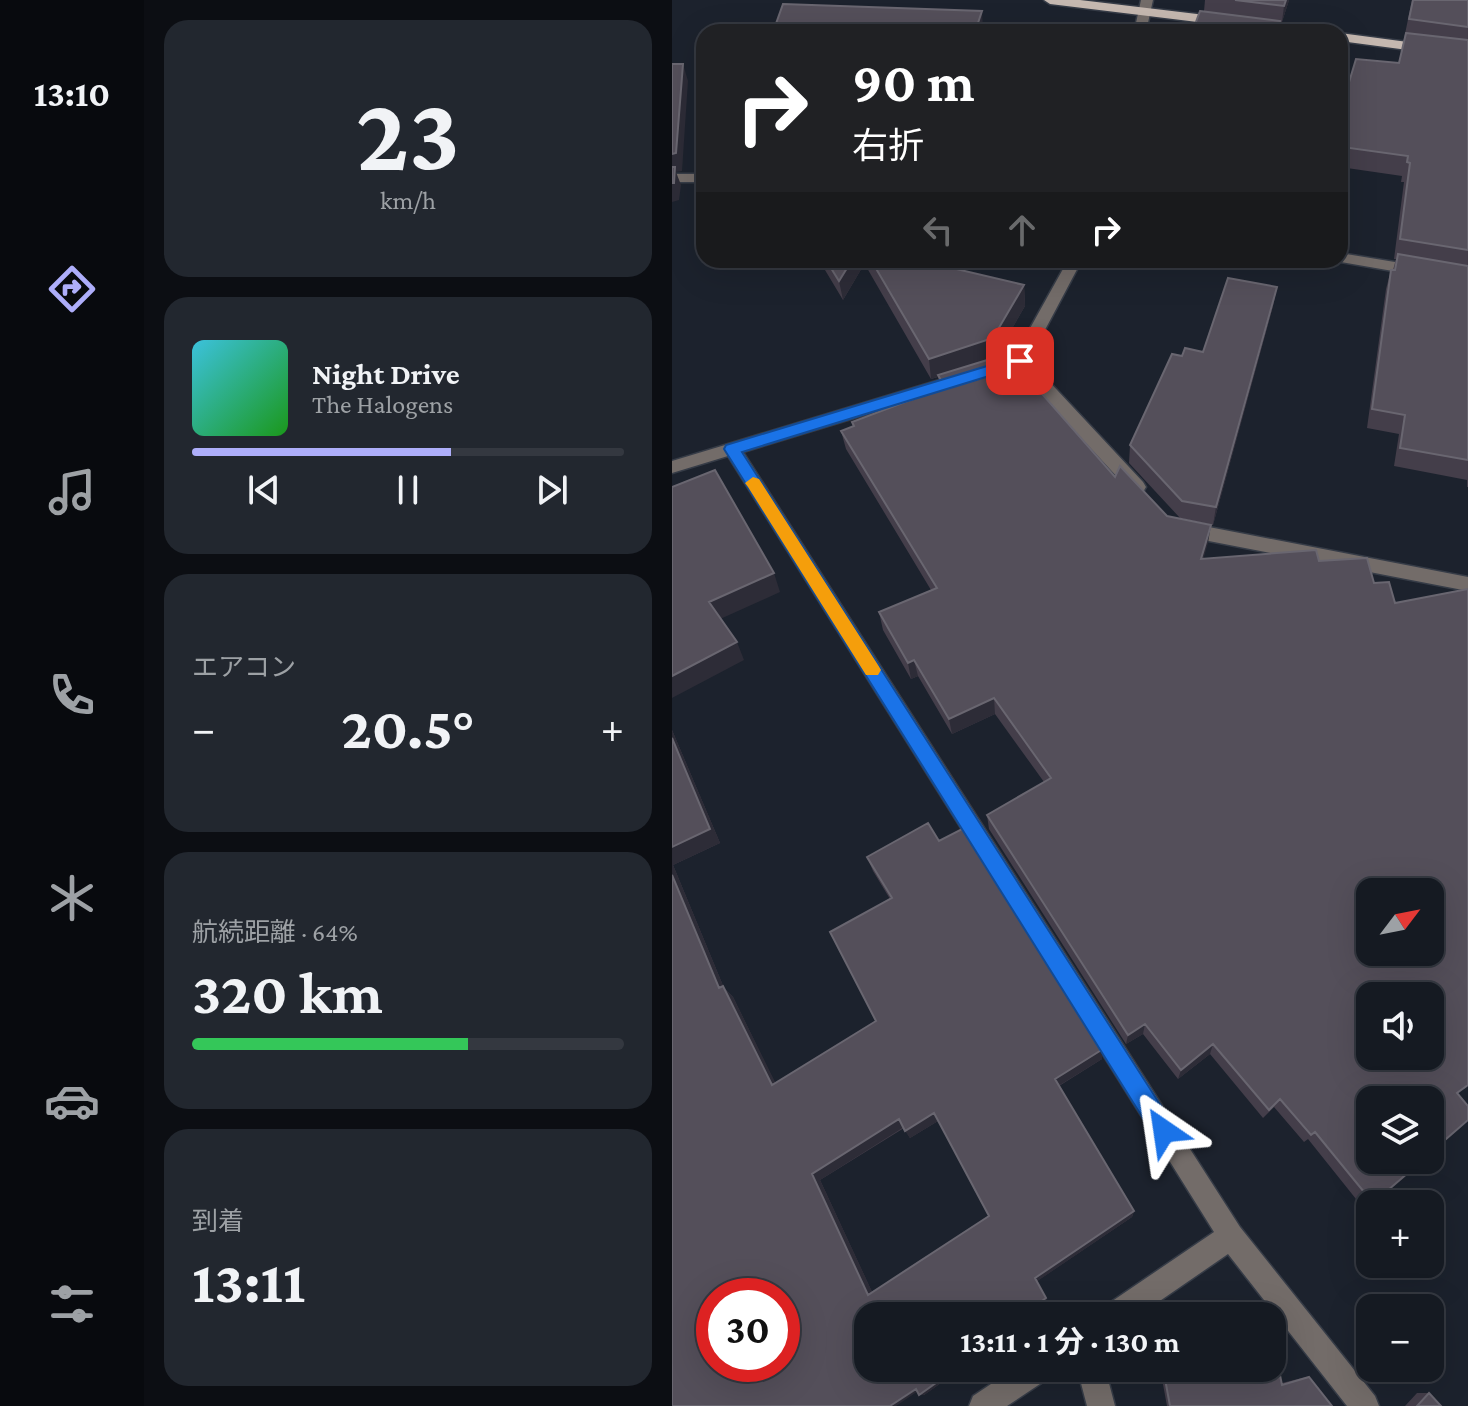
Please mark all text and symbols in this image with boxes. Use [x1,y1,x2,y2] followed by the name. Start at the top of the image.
[852,51,975,113] text: 90 m
[720,56,824,160] icon: right
[34,74,110,114] text: 13:10
[356,76,460,191] text: 23
[852,126,924,166] text: 右折
[380,186,436,215] text: km/h
[916,208,960,252] icon: left
[1000,208,1044,252] icon: ahead
[1084,208,1128,252] icon: right
[44,261,100,317] icon: directions
[986,327,1054,395] pin
[998,339,1042,383] icon: arrive
[312,357,460,390] text: Night Drive
[312,390,453,419] text: The Halogens
[44,464,100,520] icon: music
[242,468,286,512] icon: previous
[386,468,430,512] icon: pause
[530,468,574,512] icon: next
[192,653,296,682] text: エアコン
[44,667,100,723] icon: phone
[341,694,475,761] text: 20.5°
[192,704,215,752] text: −
[601,704,624,752] text: +
[44,870,100,926] icon: climate
[1356,878,1444,966] north arrow
[1356,878,1444,1382] map controls
[192,918,358,947] text: 航続距離 · 64%
[192,959,383,1026] text: 320 km
[1356,982,1444,1070] button: sound
[44,1073,100,1129] icon: car
[1356,1086,1444,1174] button: layers
[1122,1089,1206,1173] position arrow
[1356,1190,1444,1278] button: +
[192,1207,244,1236] text: 到着
[192,1248,305,1315] text: 13:11
[44,1276,100,1332] icon: filters
[696,1278,800,1382] speed limit sign: 30
[1356,1294,1444,1382] button: −
[960,1325,1180,1358] text: 13:11 · 1 分 · 130 m

